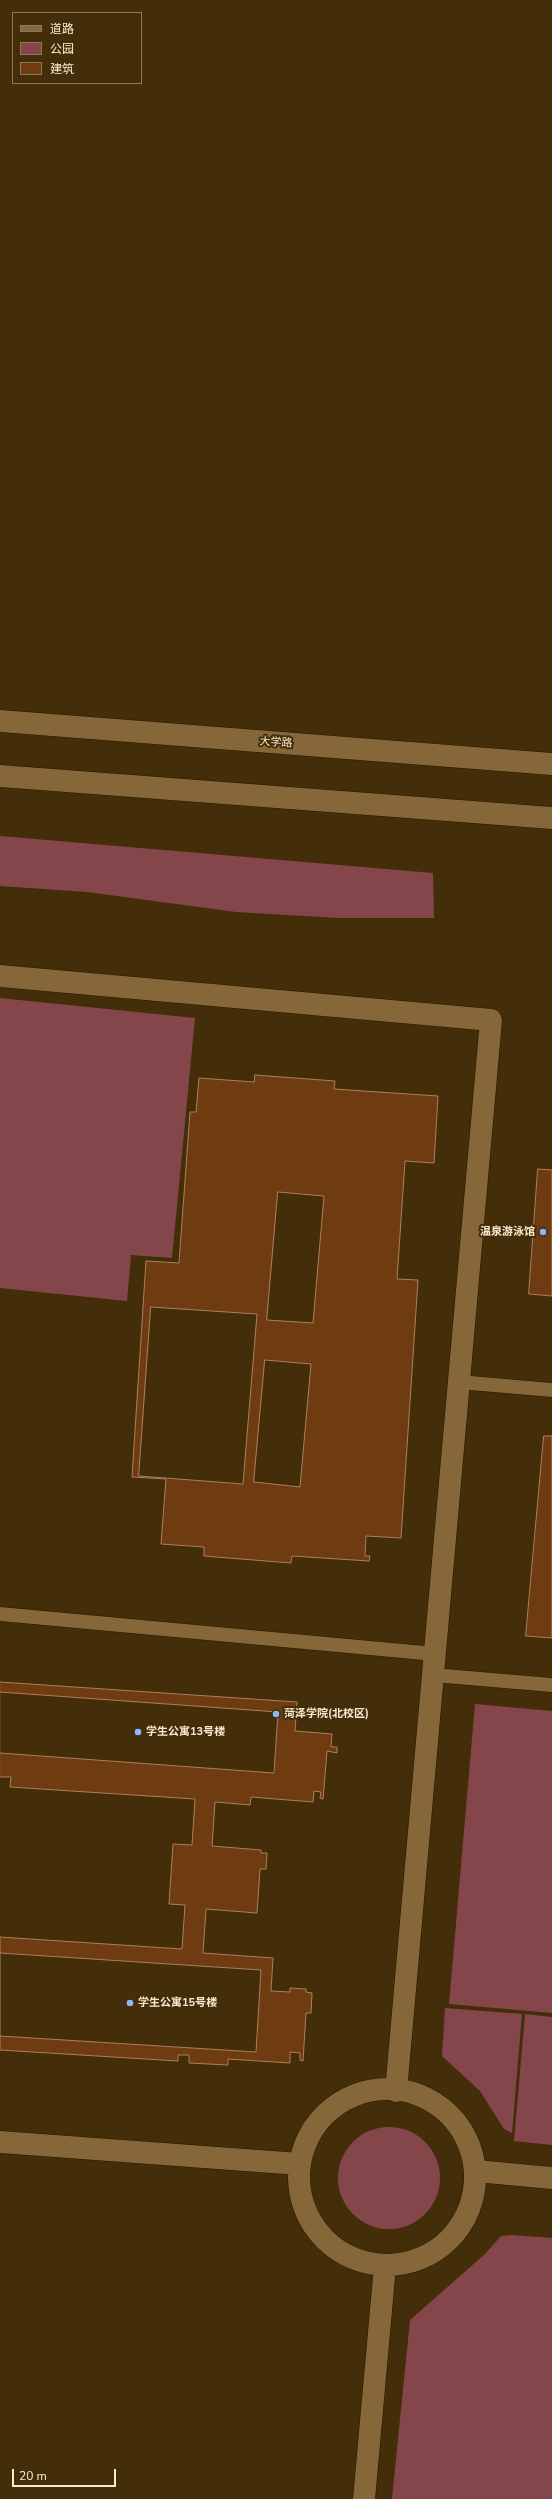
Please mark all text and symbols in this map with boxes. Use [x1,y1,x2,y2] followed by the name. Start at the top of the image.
[12,12,142,84] legend
[50,21,74,37] text: 道路
[50,41,74,57] text: 公园
[50,61,74,77] text: 建筑
[259,735,293,751] street label: 大学路
[480,1225,535,1239] place label: 温泉游泳馆
[538,1227,548,1237] marker: 温泉游泳馆
[284,1707,369,1721] place label: 菏泽学院(北校区)
[271,1709,281,1719] marker: 菏泽学院(北校区)
[146,1725,225,1739] place label: 学生公寓13号楼
[133,1727,143,1737] marker: 学生公寓13号楼
[138,1996,217,2010] place label: 学生公寓15号楼
[125,1998,135,2008] marker: 学生公寓15号楼
[14,2461,118,2487] scale bar
[19,2468,47,2484] text: 20 m

